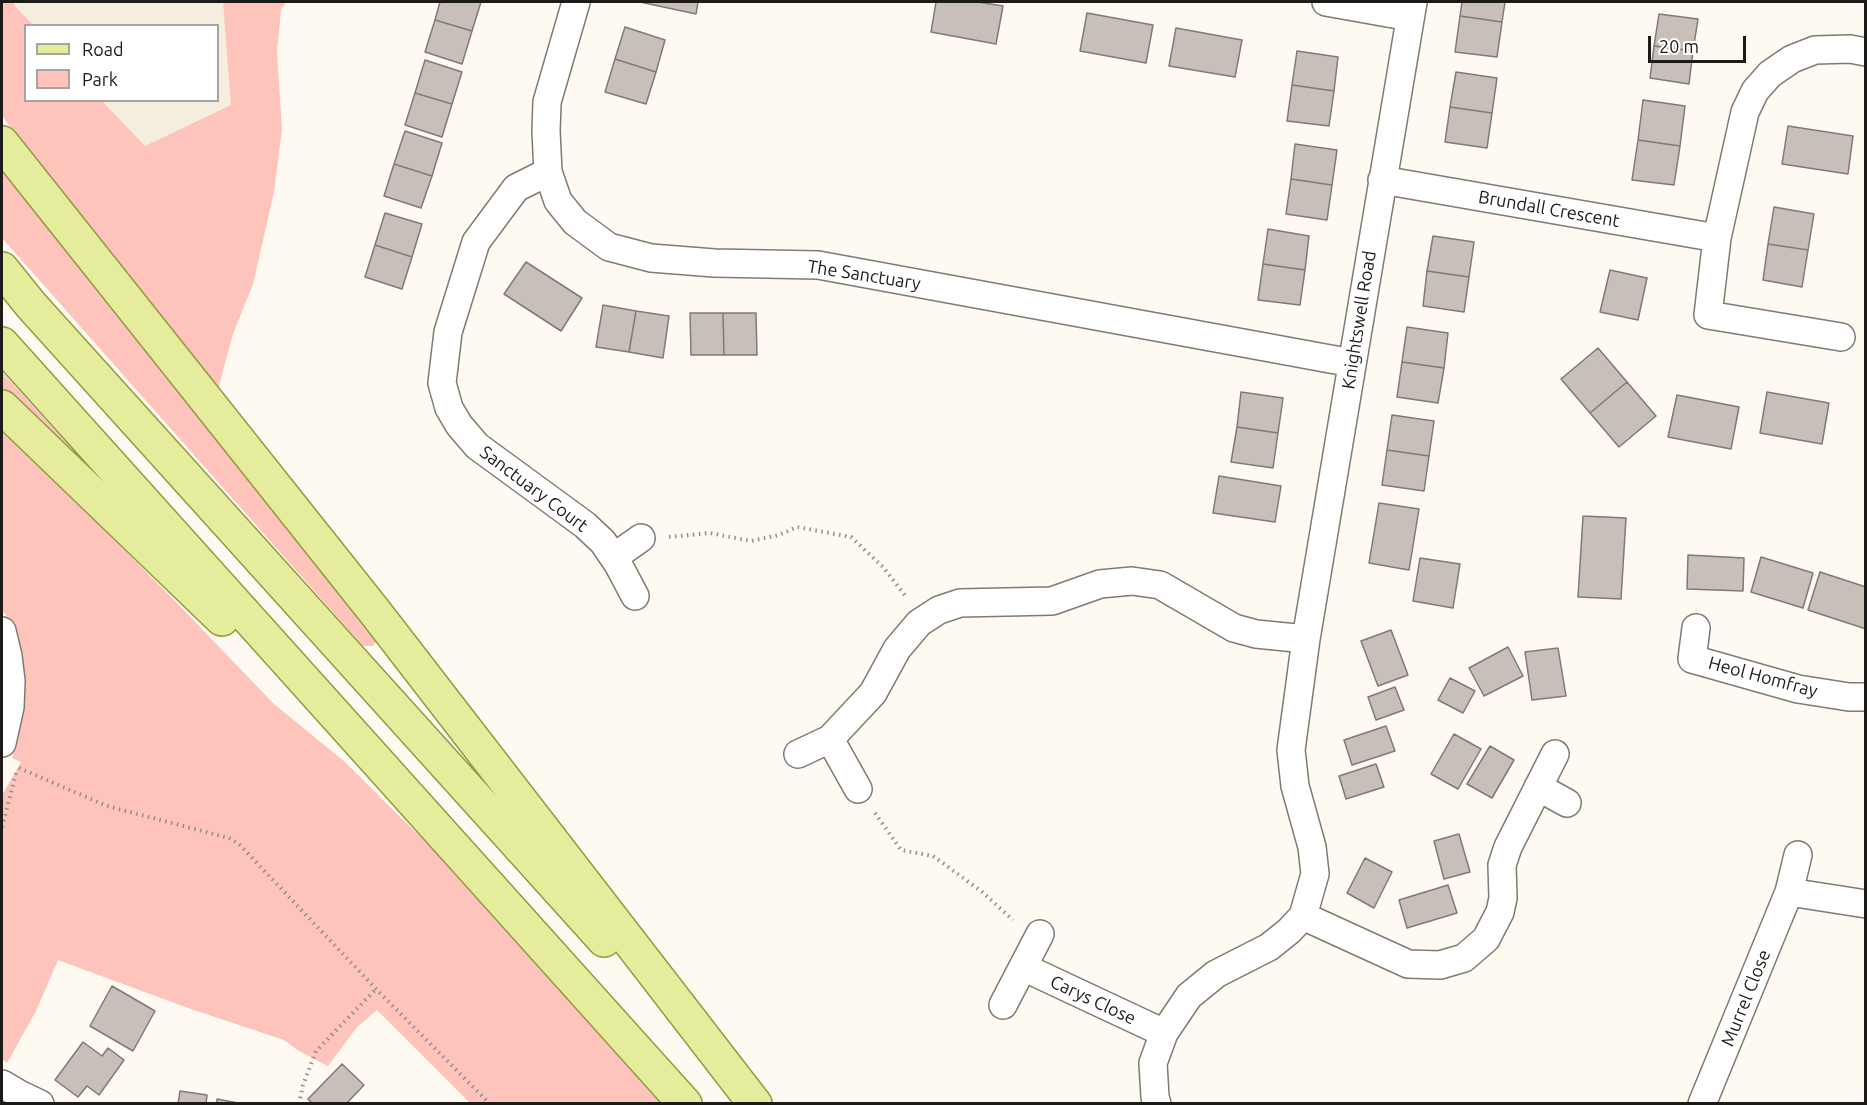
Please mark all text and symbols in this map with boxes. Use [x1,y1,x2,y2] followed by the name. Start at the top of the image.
[24,24,219,102] legend
[1651,24,1748,62] scale bar
[1659,36,1699,56] text: 20 m
[82,39,124,59] text: Road
[82,69,118,89] text: Park
[1477,186,1621,232] street label: Brundall Crescent
[1337,249,1381,391] street label: Knightswell Road
[806,255,922,295] street label: The Sanctuary
[476,441,592,537] street label: Sanctuary Court
[1706,652,1820,702] street label: Heol Homfray
[1717,947,1775,1049] street label: Murrel Close
[1047,971,1139,1029] street label: Carys Close

